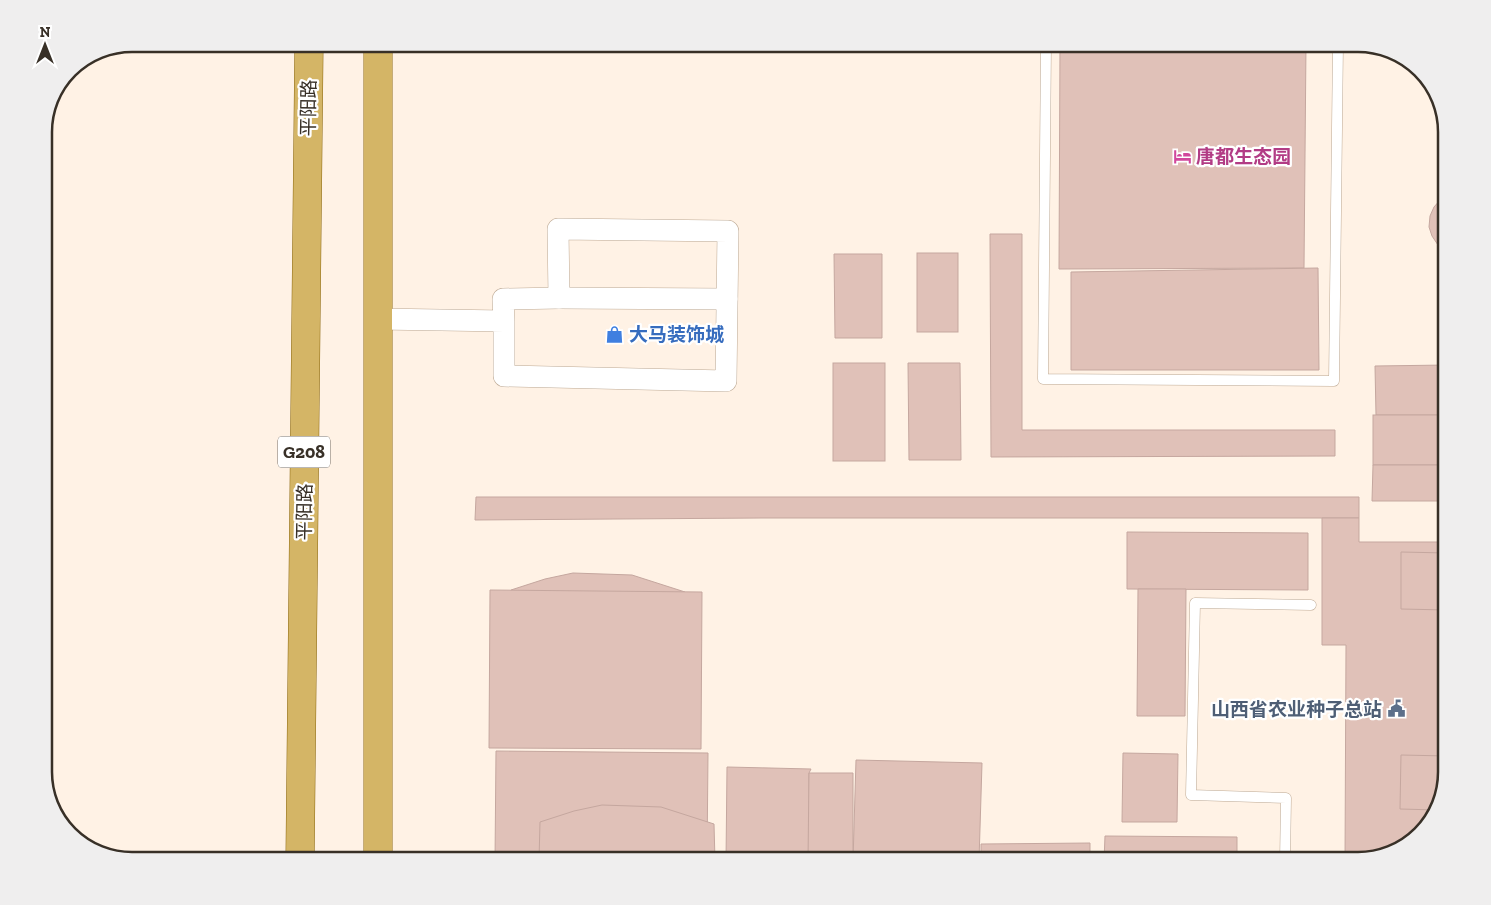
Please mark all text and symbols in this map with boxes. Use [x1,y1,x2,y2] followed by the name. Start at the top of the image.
[20,20,70,70] north arrow
[40,24,51,41] text: N
[297,79,320,137] street label: 平阳路
[1196,145,1291,168] place label: 唐都生态园
[1172,146,1192,166] hotel icon: 唐都生态园
[629,323,724,346] place label: 大马装饰城
[605,324,625,344] shop icon: 大马装饰城
[278,437,330,468] road number: G208
[293,483,316,541] street label: 平阳路
[1211,698,1382,721] place label: 山西省农业种子总站
[1386,699,1406,719] public building icon: 山西省农业种子总站

